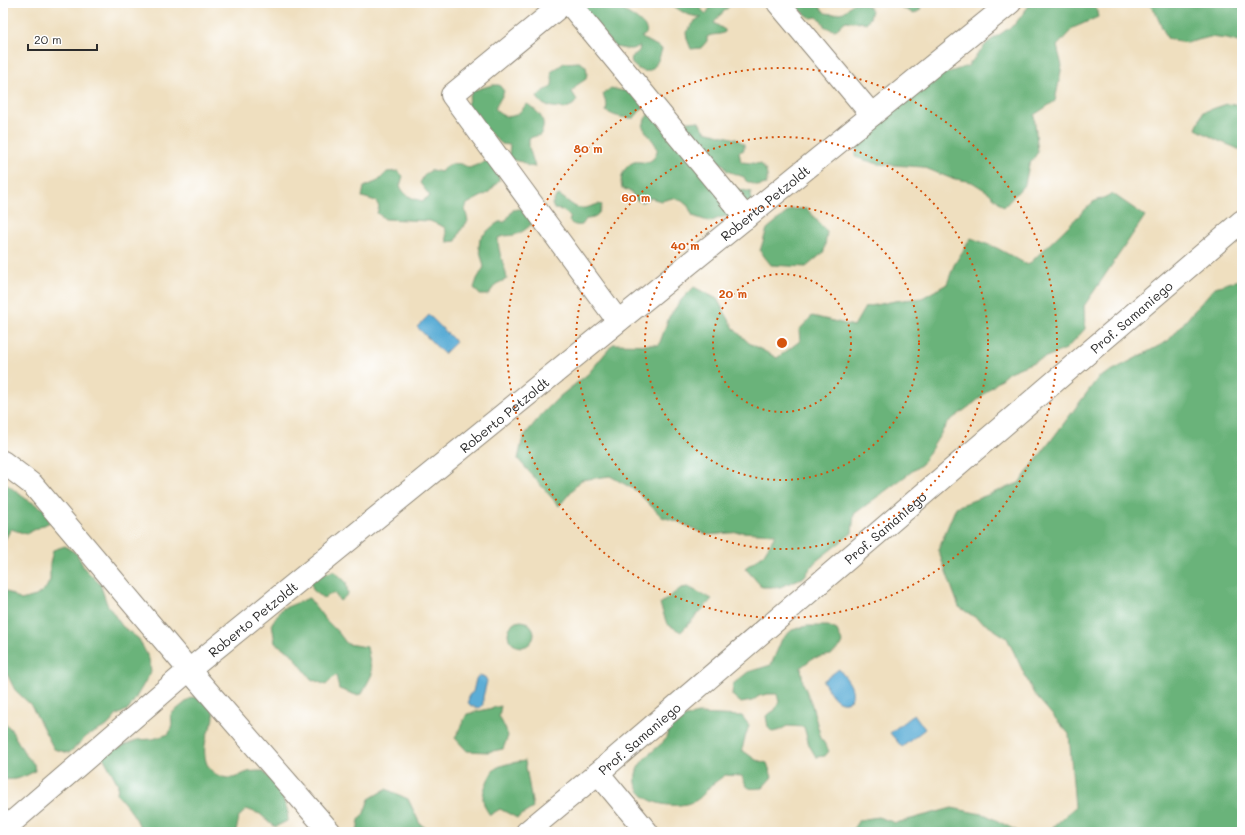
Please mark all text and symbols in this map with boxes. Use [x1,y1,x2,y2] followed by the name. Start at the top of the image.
[28,26,97,52] scale bar
[34,31,62,47] text: 20 m
[573,140,603,156] text: 80 m
[716,161,813,244] street label: Roberto Petzoldt
[622,189,650,205] text: 60 m
[670,237,700,253] text: 40 m
[1086,276,1176,356] street label: Prof. Samaniego
[719,285,747,301] text: 20 m
[775,336,789,350] centre of rings
[456,373,552,456] street label: Roberto Petzoldt
[840,487,930,567] street label: Prof. Samaniego
[204,577,301,660] street label: Roberto Petzoldt
[594,698,684,778] street label: Prof. Samaniego

